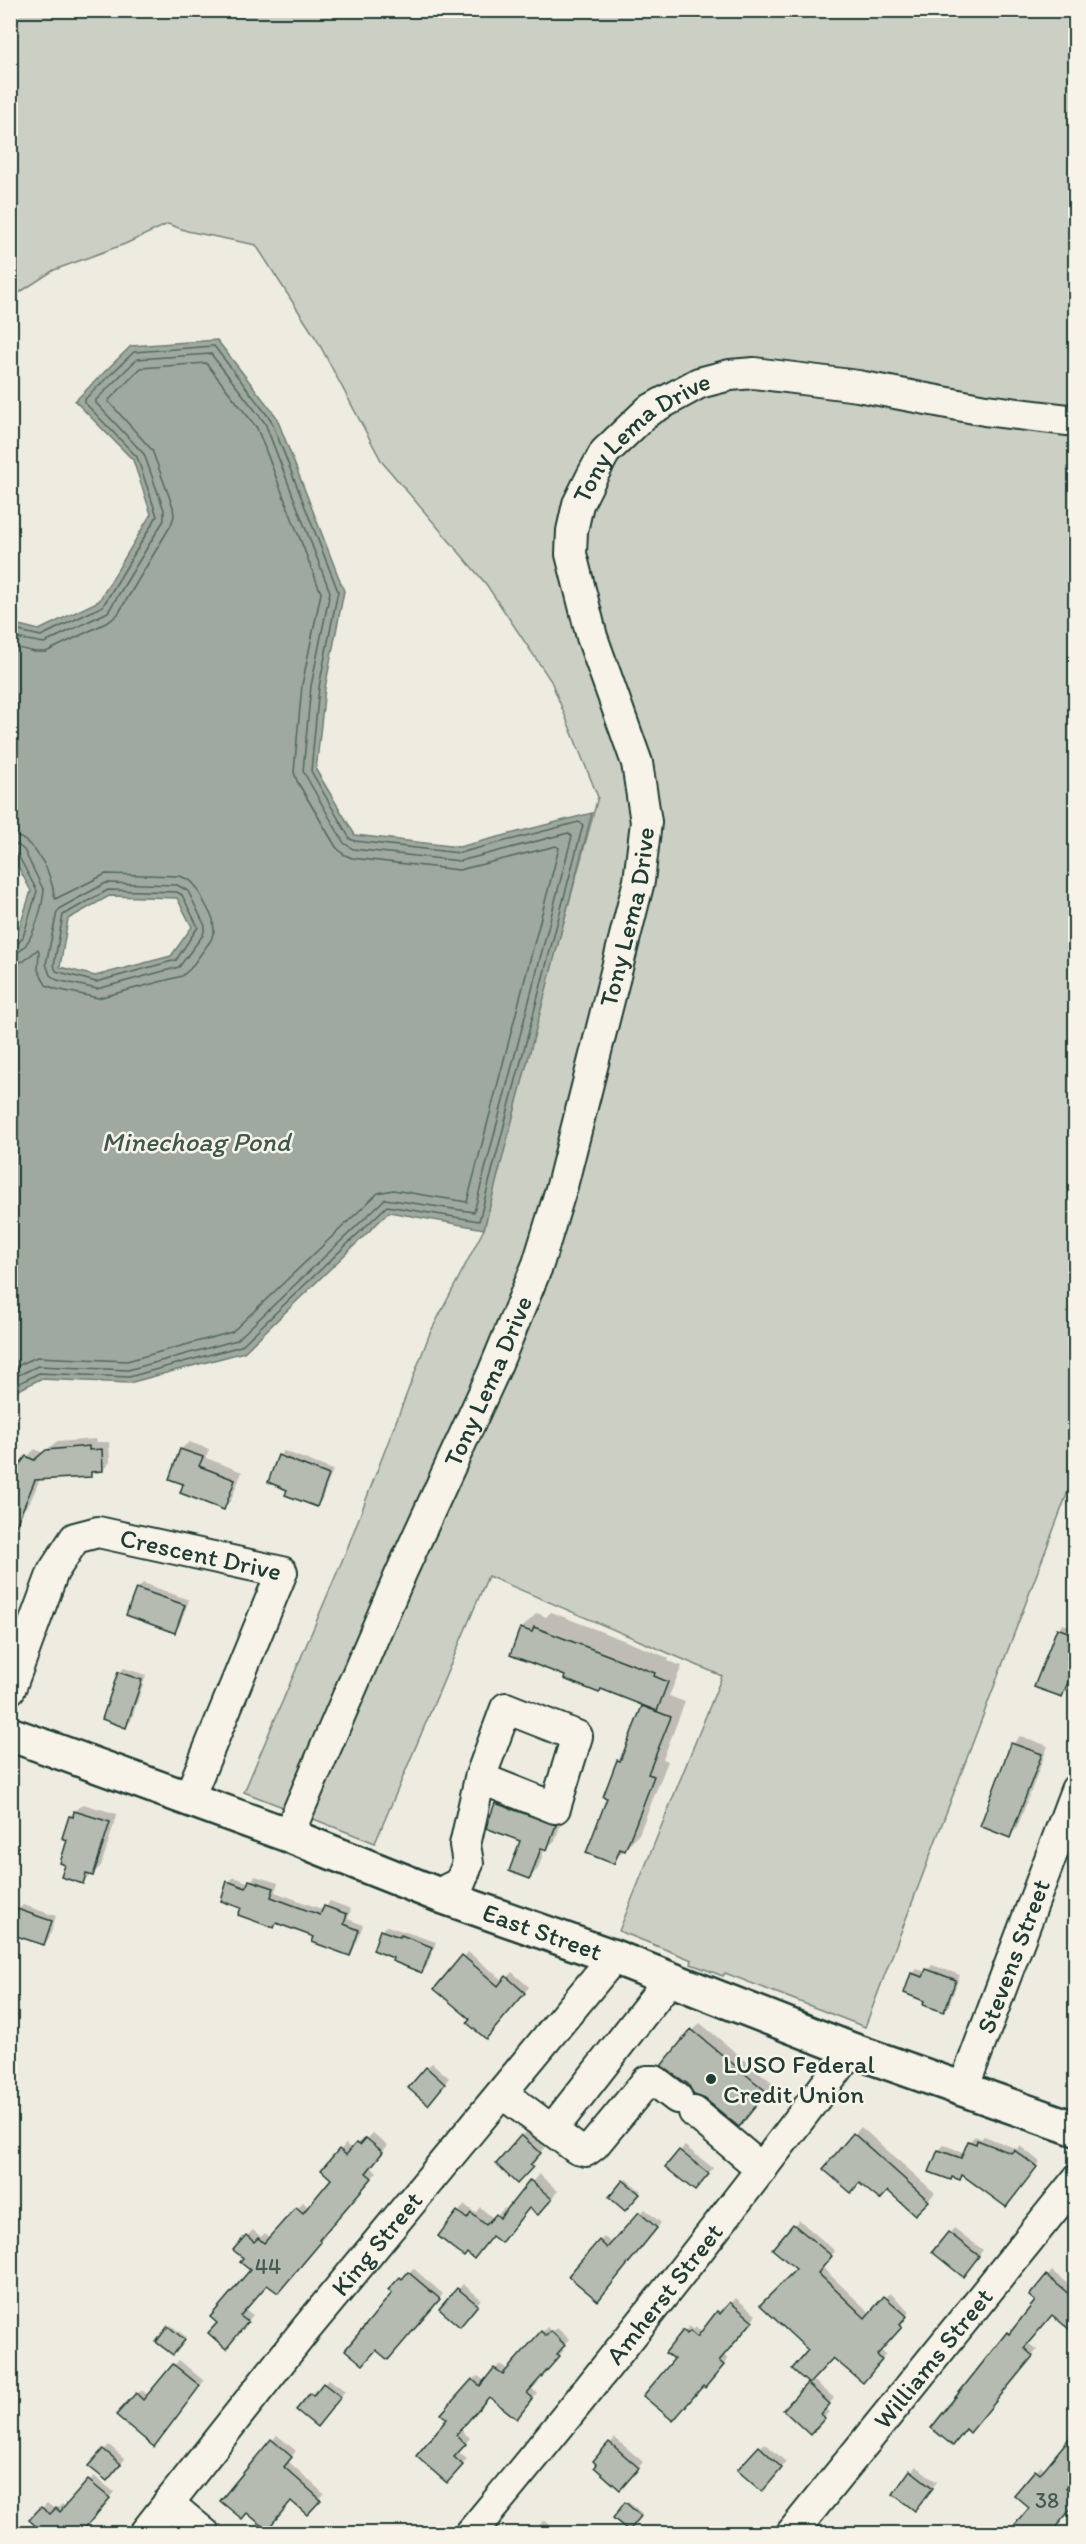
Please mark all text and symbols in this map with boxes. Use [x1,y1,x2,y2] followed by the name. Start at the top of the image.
[565,365,713,508] street label: Tony Lema Drive
[592,825,661,1010] street label: Tony Lema Drive
[102,1125,293,1158] water label: Minechoag Pond
[436,1291,539,1472] street label: Tony Lema Drive
[117,1521,284,1587] street label: Crescent Drive
[969,1874,1057,2038] street label: Stevens Street
[478,1896,607,1968] street label: East Street
[723,2048,875,2110] place label: LUSO Federal Credit Union
[704,2072,718,2086] marker: LUSO Federal Credit Union
[324,2185,429,2303] street label: King Street
[599,2216,730,2371] street label: Amherst Street
[255,2253,281,2280] house number: 44
[866,2281,1000,2435] street label: Williams Street
[1035,2487,1059,2514] house number: 38

